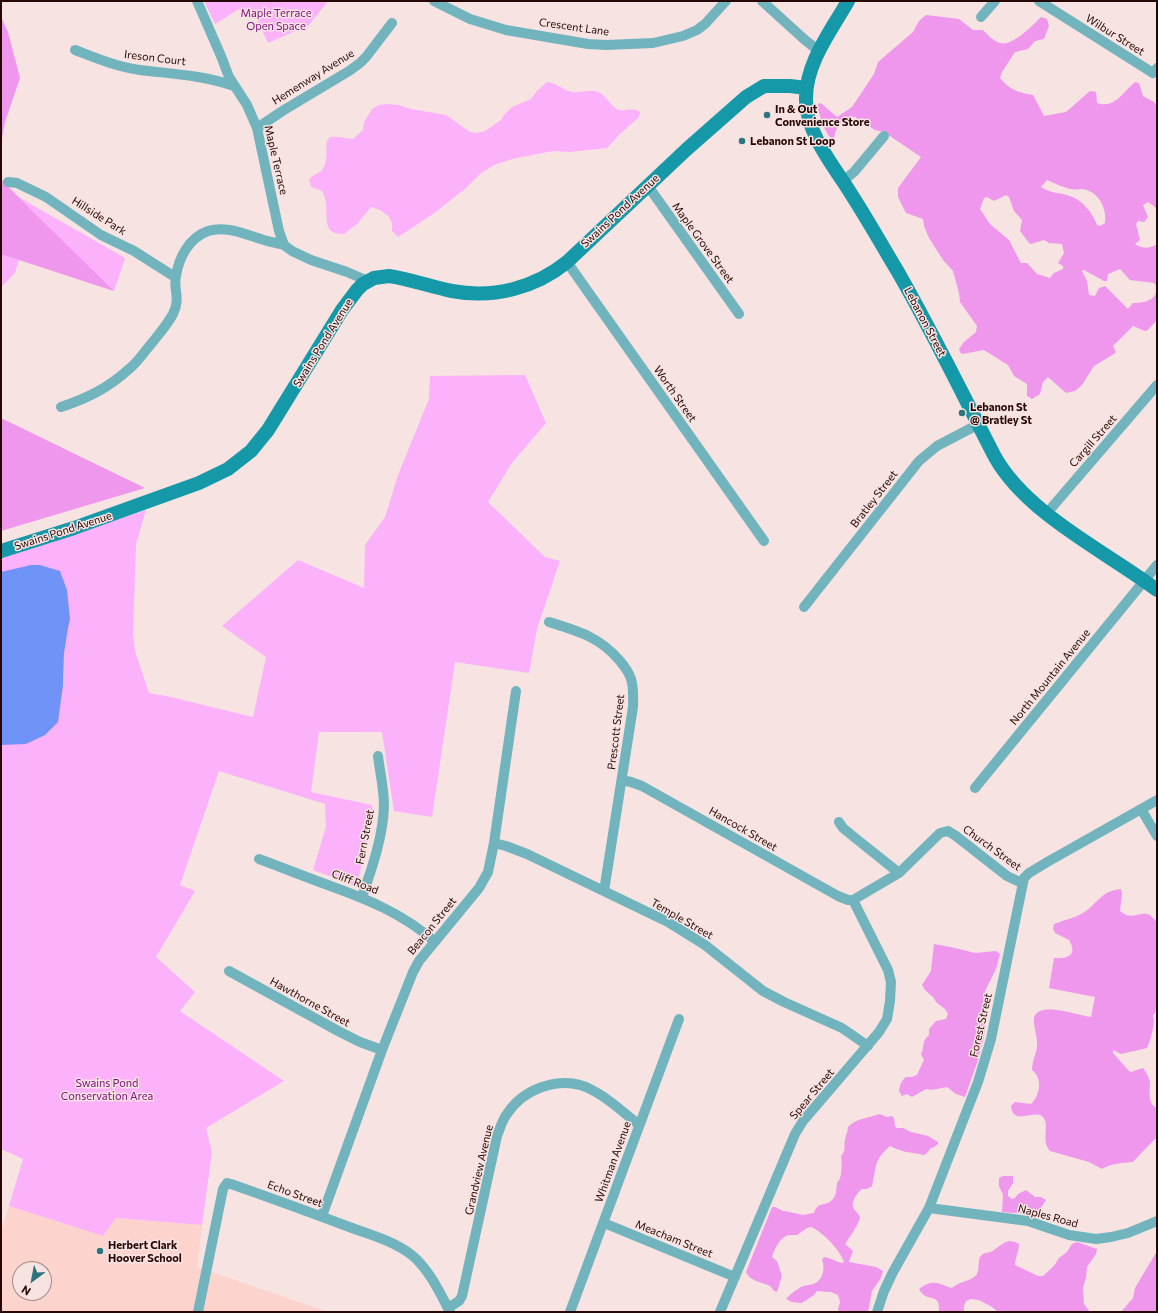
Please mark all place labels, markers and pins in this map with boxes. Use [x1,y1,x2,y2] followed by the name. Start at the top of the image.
[775,102,869,128] place label: In & Out Convenience Store
[762,110,772,120] marker: In & Out Convenience Store
[750,134,835,148] place label: Lebanon St Loop
[737,136,747,146] marker: Lebanon St Loop
[970,400,1032,426] place label: Lebanon St @ Bratley St
[957,408,967,418] marker: Lebanon St @ Bratley St
[108,1238,182,1264] place label: Herbert Clark Hoover School
[95,1246,105,1256] marker: Herbert Clark Hoover School

